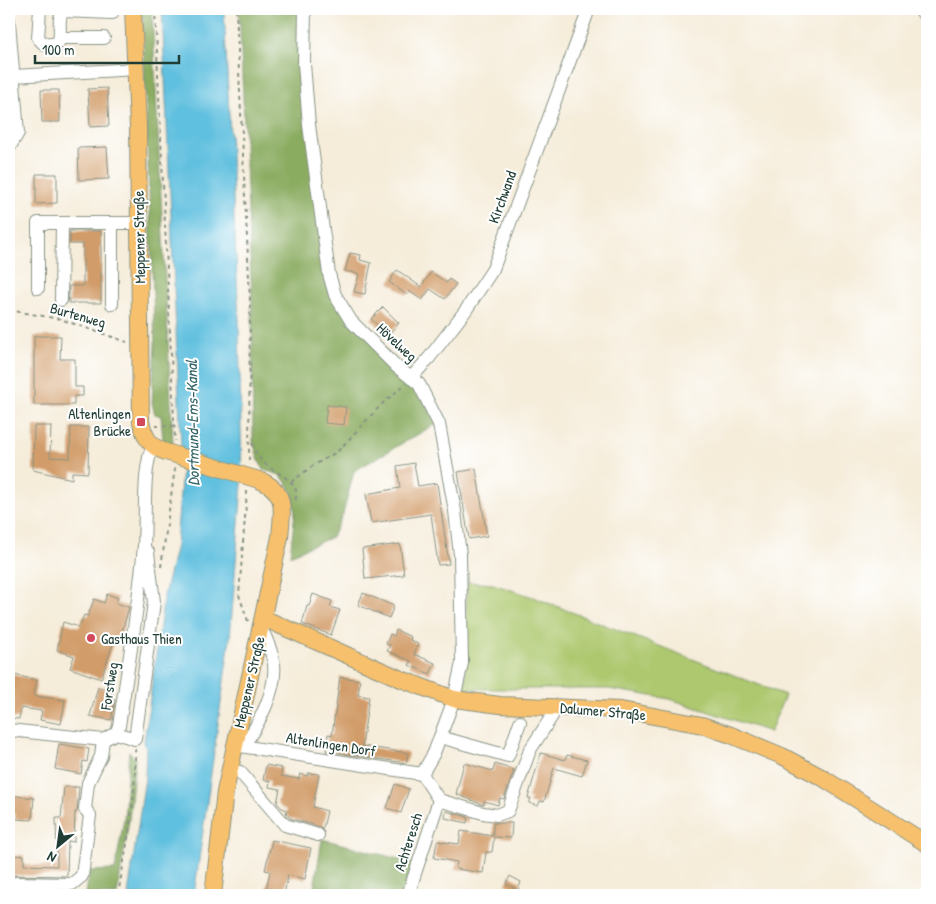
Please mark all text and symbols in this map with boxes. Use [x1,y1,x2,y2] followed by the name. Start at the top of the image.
[35,32,179,64] scale bar
[42,39,75,60] text: 100 m
[483,168,521,226] street label: Kirchwand
[128,190,150,284] street label: Meppener Straße
[48,297,109,333] street label: Burtenweg
[372,318,422,366] street label: Hövelweg
[180,359,204,486] water label: Dortmund-Ems-Kanal
[68,403,131,441] place label: Altenlingen Brücke
[135,416,147,428] marker: Altenlingen Brücke
[101,628,182,649] place label: Gasthaus Thien
[85,632,97,644] marker: Gasthaus Thien
[228,634,270,730] street label: Meppener Straße
[95,660,123,712] street label: Forstweg
[559,697,647,725] street label: Dalumer Straße
[285,727,378,762] street label: Altenlingen Dorf
[389,810,427,874] street label: Achteresch
[32,822,82,872] north arrow
[43,847,59,868] text: N

